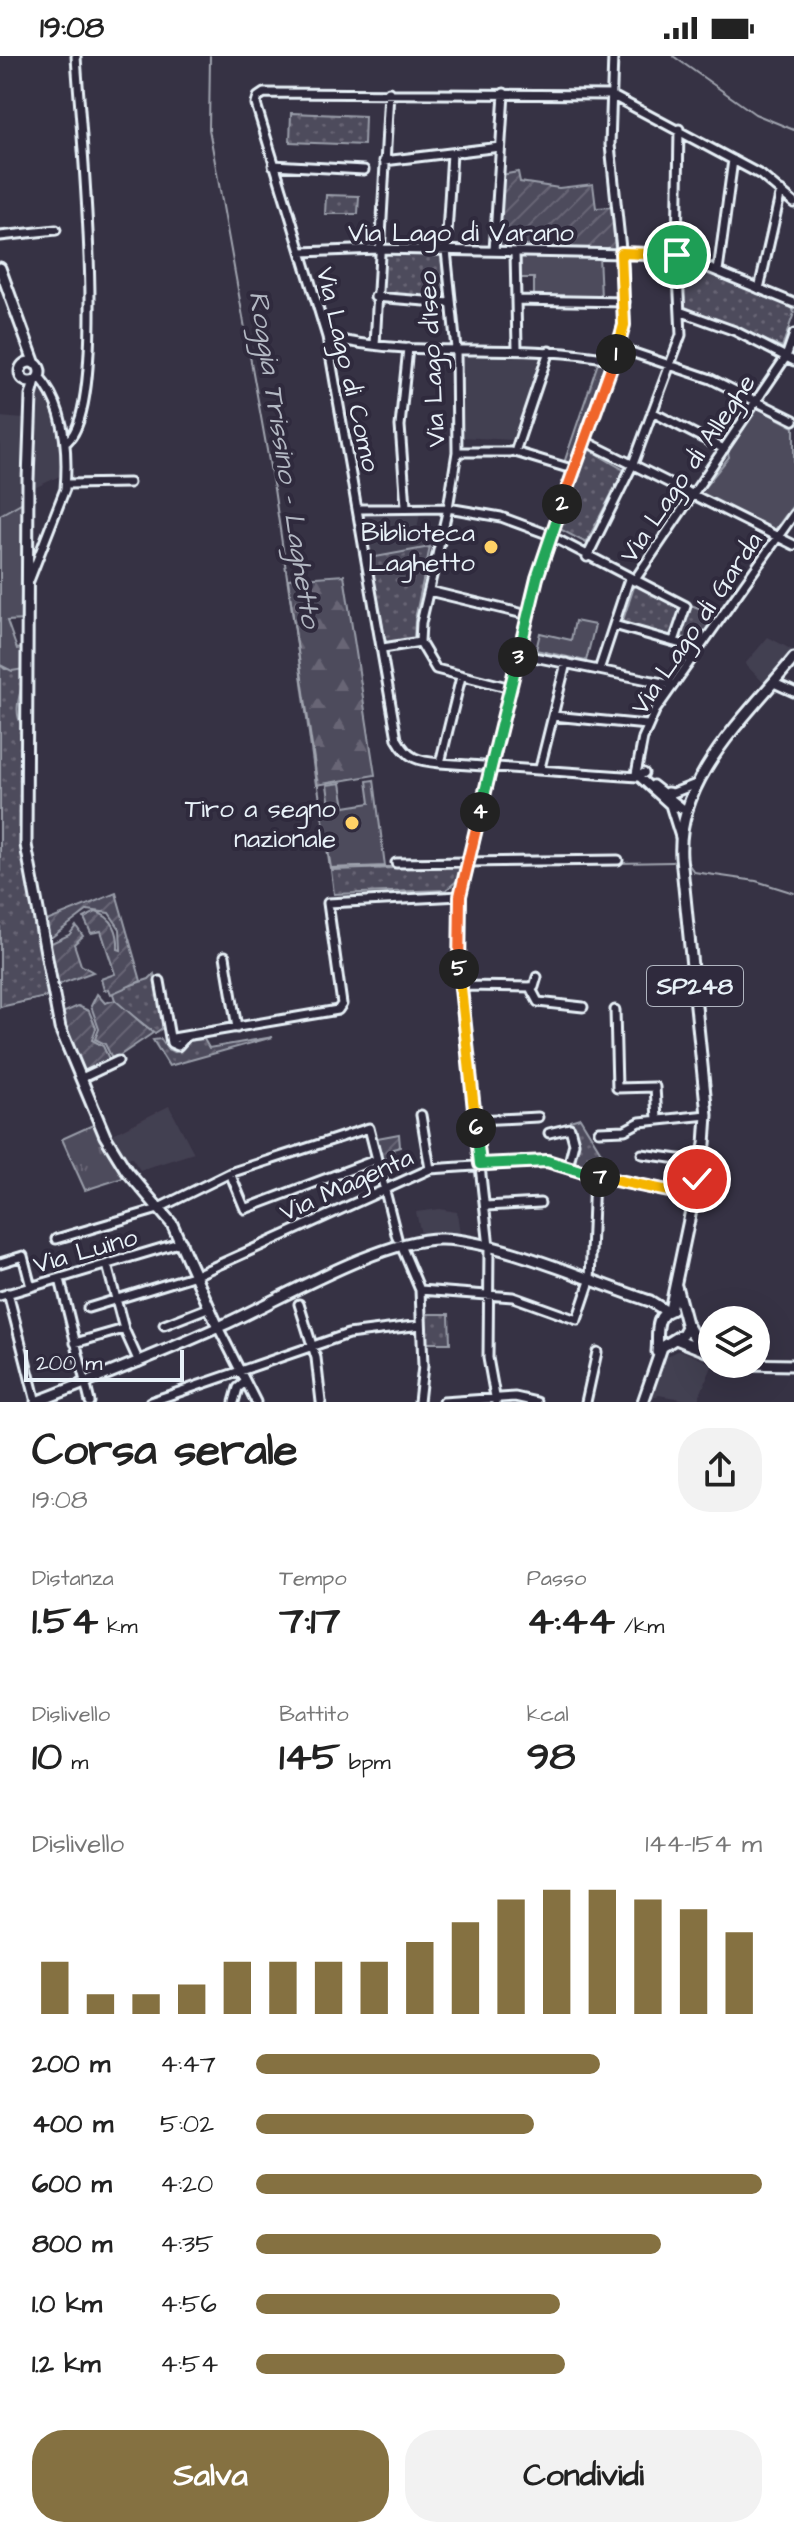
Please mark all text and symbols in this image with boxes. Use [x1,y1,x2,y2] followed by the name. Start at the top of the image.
[40,7,104,49] text: 19:08
[348,215,574,253] street label: Via Lago di Varano
[643,221,711,289] pin
[655,233,699,277] icon: arrive
[305,263,389,476] street label: Via Lago di Como
[409,269,457,448] street label: Via Lago d'Iseo
[238,288,331,633] water label: Roggia Trissino - Laghetto
[596,334,636,374] pin: 1
[615,338,617,369] text: 1
[611,367,766,571] street label: Via Lago di Alleghe
[542,484,582,524] pin: 2
[556,488,568,519] text: 2
[361,515,475,583] place label: Biblioteca Laghetto
[622,525,773,723] street label: Via Lago di Garda
[482,538,500,556] marker: Biblioteca Laghetto
[498,637,538,677] pin: 3
[512,641,524,672] text: 3
[185,791,336,857] place label: Tiro a segno nazionale
[460,792,500,832] pin: 4
[473,796,487,827] text: 4
[343,814,361,832] marker: Tiro a segno nazionale
[439,949,479,989] pin: 5
[451,953,467,984] text: 5
[647,966,743,1006] road number: SP248
[456,1108,496,1148] pin: 6
[469,1112,483,1143] text: 6
[274,1139,420,1232] street label: Via Magenta
[663,1145,731,1213] pin
[580,1157,620,1197] pin: 7
[675,1157,719,1201] icon: check
[593,1161,607,1192] text: 7
[29,1219,142,1283] street label: Via Luino
[698,1306,770,1378] map controls
[698,1306,770,1378] button: layers
[24,1346,184,1382] scale bar
[36,1348,102,1379] text: 200 m
[32,1421,298,1482] text: Corsa serale
[678,1428,762,1512] button: share
[32,1482,88,1518] text: 19:08
[32,1563,114,1594] text: Distanza
[279,1563,347,1594] text: Tempo
[527,1563,586,1594] text: Passo
[32,1594,98,1649] text: 1.54
[279,1594,340,1649] text: 7:17
[527,1594,615,1649] text: 4:44
[98,1611,138,1642] text: km
[615,1611,664,1642] text: /km
[32,1699,110,1730] text: Dislivello
[279,1699,349,1730] text: Battito
[527,1699,569,1730] text: kcal
[32,1730,62,1785] text: 10
[279,1730,340,1785] text: 145
[527,1730,575,1785] text: 98
[62,1747,88,1778] text: m
[340,1747,391,1778] text: bpm
[32,1826,124,1862] text: Dislivello
[645,1826,762,1862] text: 144–154 m
[32,2046,110,2082] text: 200 m
[160,2046,216,2082] text: 4:47
[32,2106,113,2142] text: 400 m
[160,2106,214,2142] text: 5:02
[32,2166,112,2202] text: 600 m
[160,2166,213,2202] text: 4:20
[32,2226,112,2262] text: 800 m
[160,2226,214,2262] text: 4:35
[32,2286,102,2322] text: 1.0 km
[160,2286,217,2322] text: 4:56
[32,2346,100,2382] text: 1.2 km
[160,2346,218,2382] text: 4:54
[32,2430,389,2522] button: Salva
[405,2430,762,2522] button: Condividi

